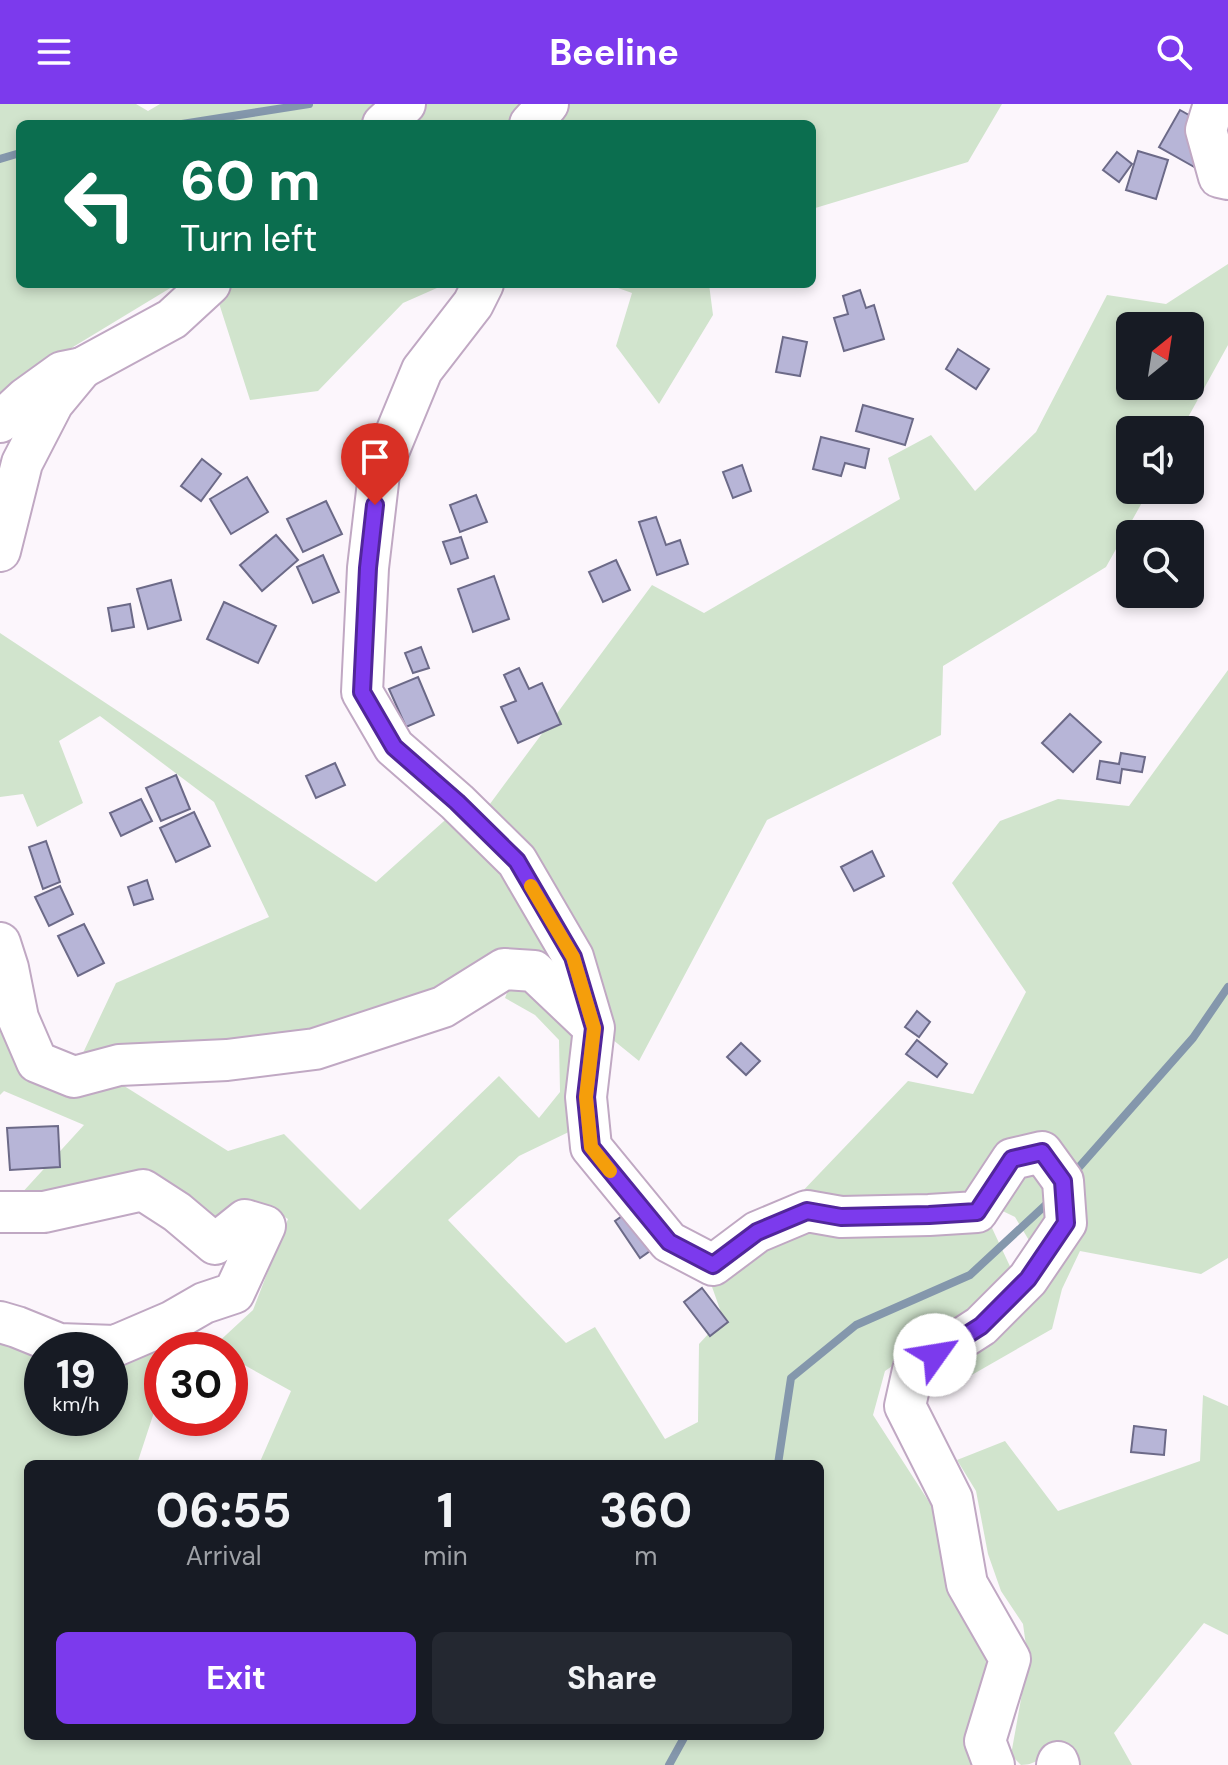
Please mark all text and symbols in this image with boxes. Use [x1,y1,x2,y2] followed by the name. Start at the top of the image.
[549,29,679,76] text: Beeline
[32,30,76,74] icon: menu
[1152,30,1196,74] icon: search
[180,144,321,217] text: 60 m
[48,152,152,256] icon: left
[180,215,317,262] text: Turn left
[1116,312,1204,400] north arrow
[1116,312,1204,608] map controls
[1116,416,1204,504] button: sound
[341,423,409,505] pin
[353,435,397,479] icon: arrive
[1116,520,1204,608] button: search
[893,1313,977,1397] position arrow
[144,1332,248,1436] speed limit sign: 30
[56,1348,96,1400] text: 19
[52,1391,100,1417] text: km/h
[156,1479,292,1542] text: 06:55
[437,1479,454,1542] text: 1
[599,1479,692,1542] text: 360
[186,1539,262,1573] text: Arrival
[423,1539,468,1573] text: min
[634,1539,657,1573] text: m
[56,1632,416,1724] button: Exit
[432,1632,792,1724] button: Share

